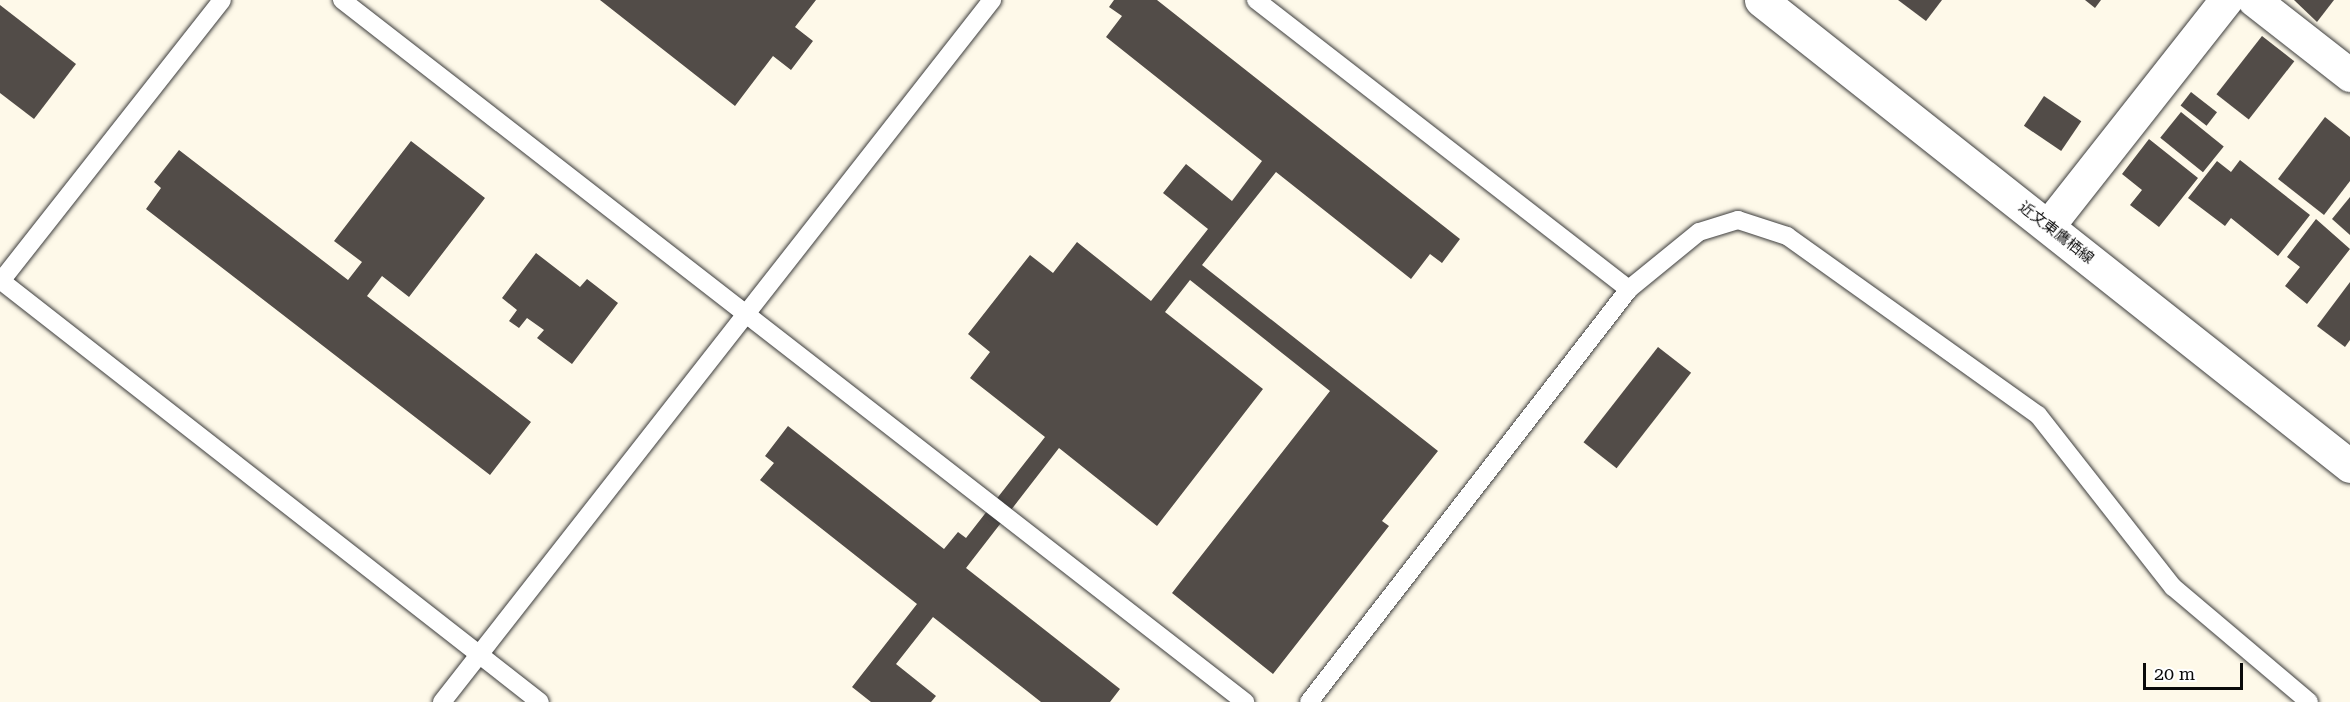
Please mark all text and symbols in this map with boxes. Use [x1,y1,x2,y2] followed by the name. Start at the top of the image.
[2015,198,2097,268] street label: 近文東鷹栖線
[2146,651,2246,689] scale bar
[2154,663,2195,684] text: 20 m

